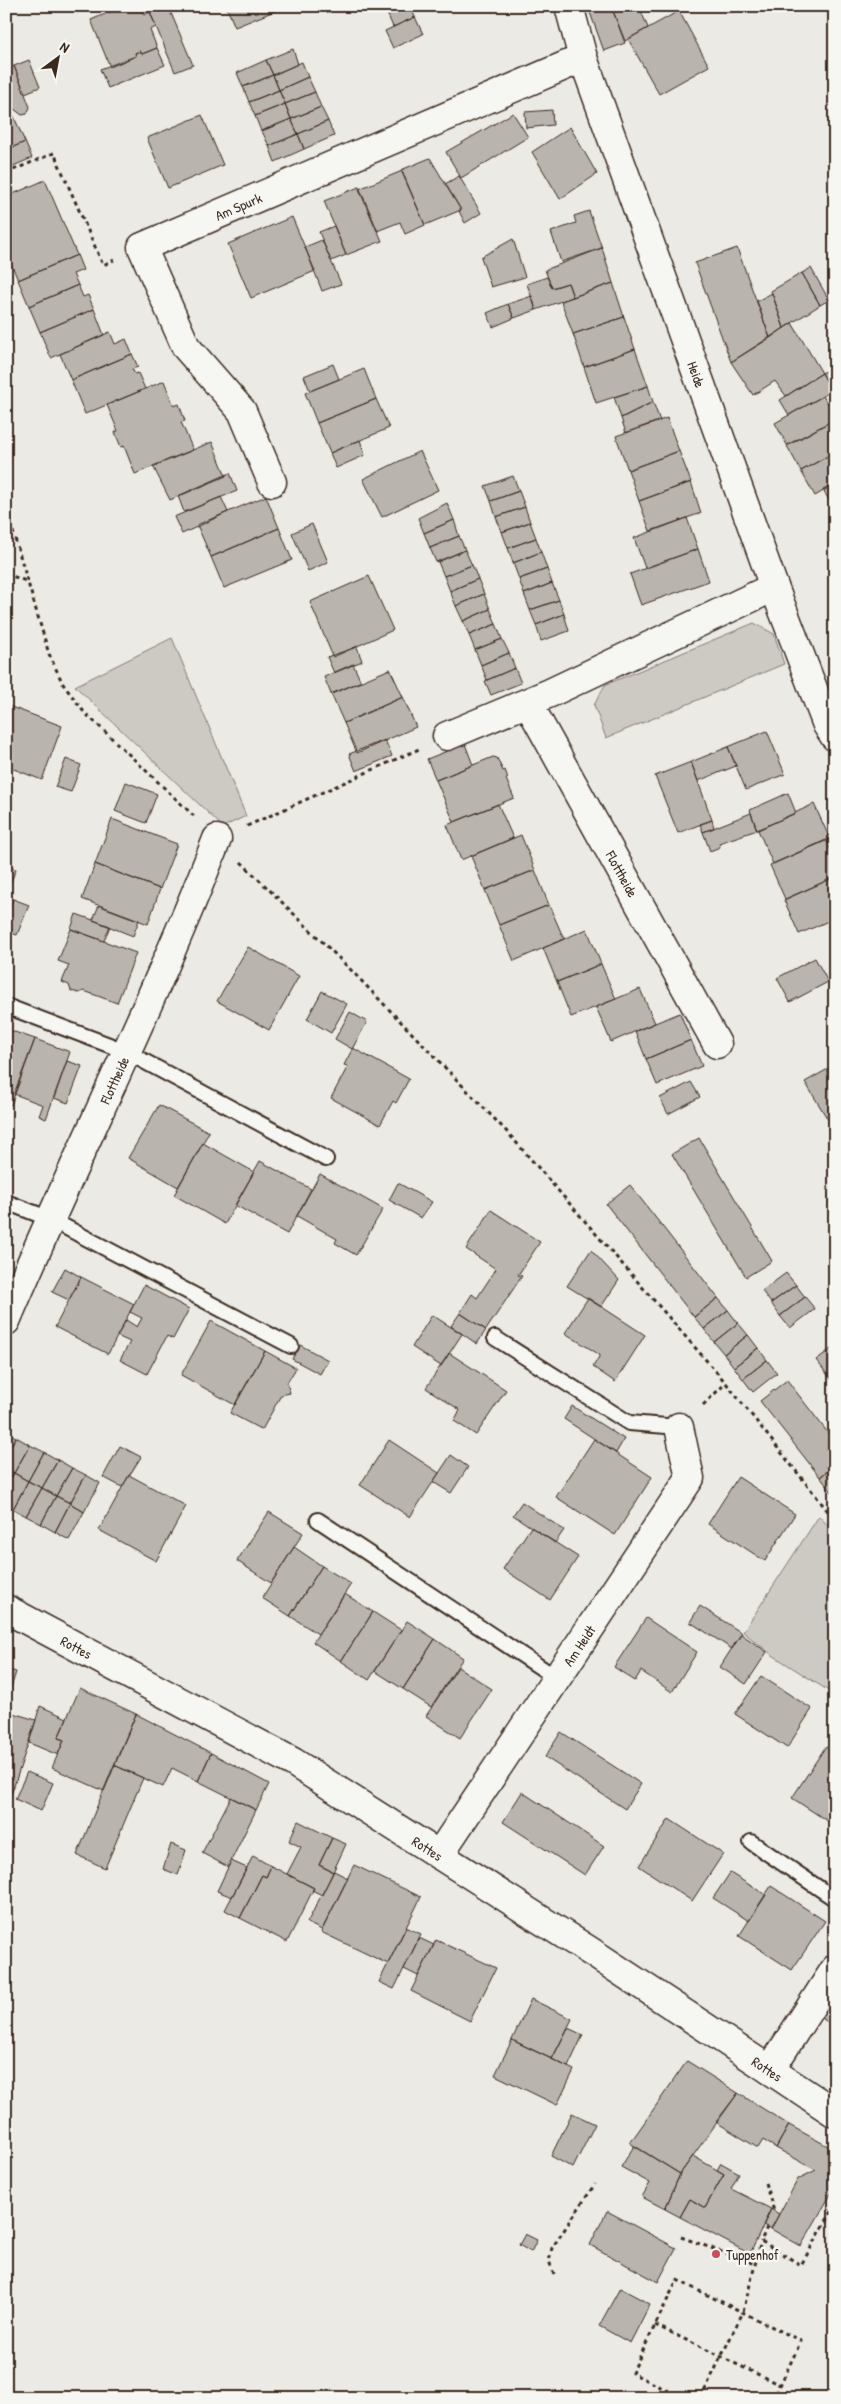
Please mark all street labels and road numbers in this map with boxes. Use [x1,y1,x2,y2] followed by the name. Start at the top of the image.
[212,187,265,224] street label: Am Spurk
[684,359,711,390] street label: Heide
[602,846,643,900] street label: Flottheide
[94,1053,133,1108] street label: Flottheide
[558,1621,599,1669] street label: Am Heidt
[58,1631,95,1663] street label: Rottes
[409,1831,447,1865] street label: Rottes
[749,2051,786,2085] street label: Rottes

